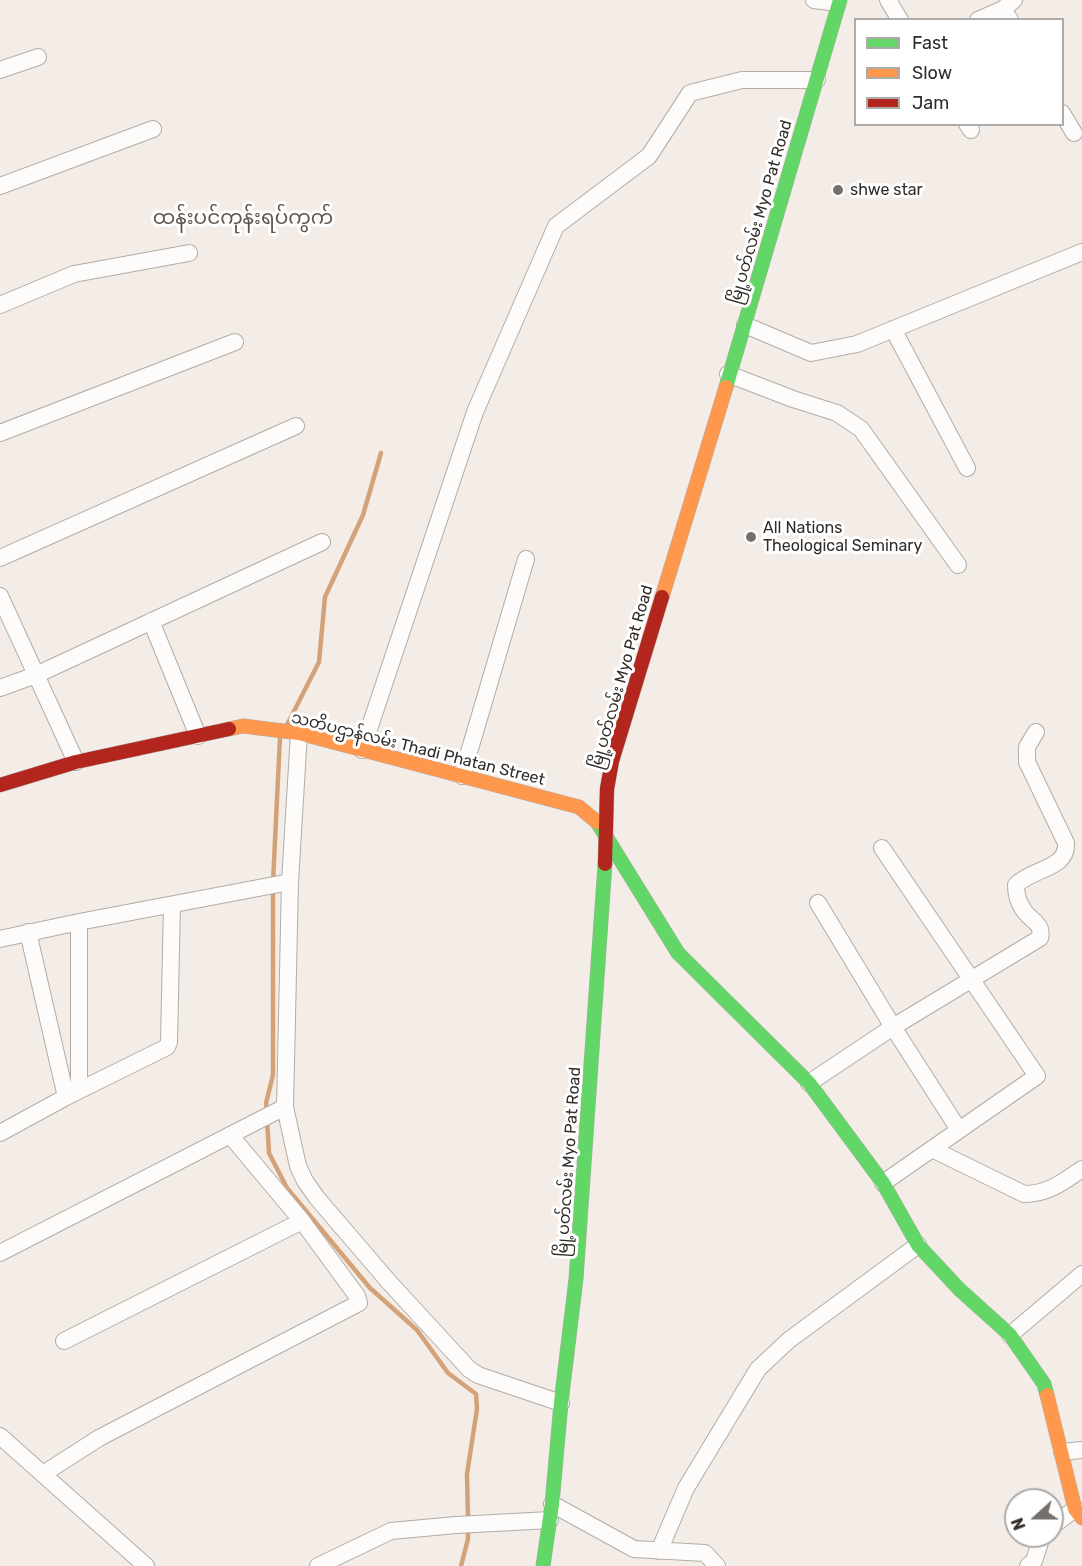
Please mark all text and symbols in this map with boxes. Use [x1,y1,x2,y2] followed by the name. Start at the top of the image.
[854,18,1064,126] legend
[912,32,948,54] text: Fast
[912,62,952,84] text: Slow
[912,92,949,114] text: Jam
[726,118,796,306] street label: မြို့ပတ်လမ်း Myo Pat Road
[850,180,923,200] place label: shwe star
[831,183,845,197] marker: shwe star
[153,206,333,230] district label: ထန်းပင်ကုန်းရပ်ကွက်
[763,518,922,556] place label: All Nations Theological Seminary
[744,530,758,544] marker: All Nations Theological Seminary
[587,583,657,771] street label: မြို့ပတ်လမ်း Myo Pat Road
[289,708,547,790] street label: သတိပဌာန်လမ်း Thadi Phatan Street
[553,1066,585,1258] street label: မြို့ပတ်လမ်း Myo Pat Road
[1004,1488,1064,1548] north arrow
[1008,1515,1030,1533] text: N

